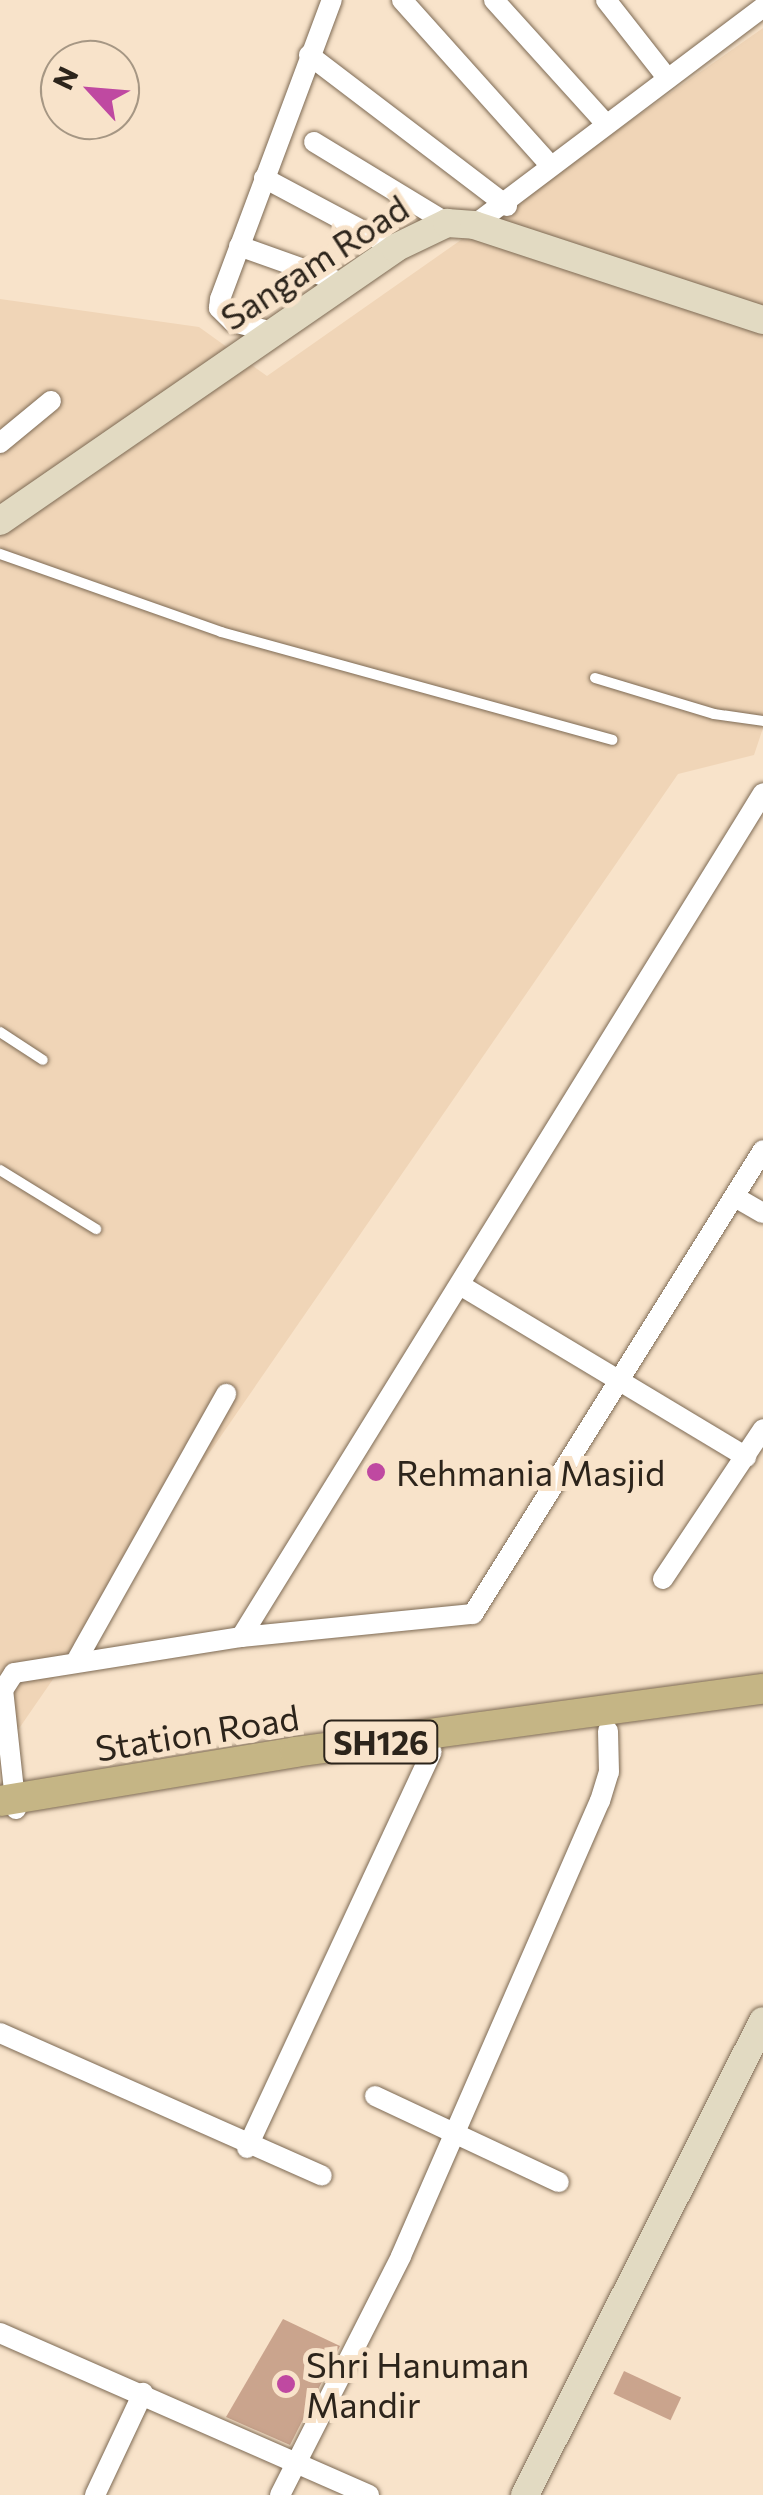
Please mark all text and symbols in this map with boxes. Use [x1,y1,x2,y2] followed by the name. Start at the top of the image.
[40,40,140,140] north arrow
[45,61,85,95] text: N
[212,186,416,338] street label: Sangam Road
[396,1451,665,1493] place label: Rehmania Masjid
[365,1461,387,1483] marker: Rehmania Masjid
[92,1695,302,1769] street label: Station Road
[321,1715,441,1769] road number: SH126
[306,2343,529,2425] place label: Shri Hanuman Mandir
[275,2373,297,2395] marker: Shri Hanuman Mandir

